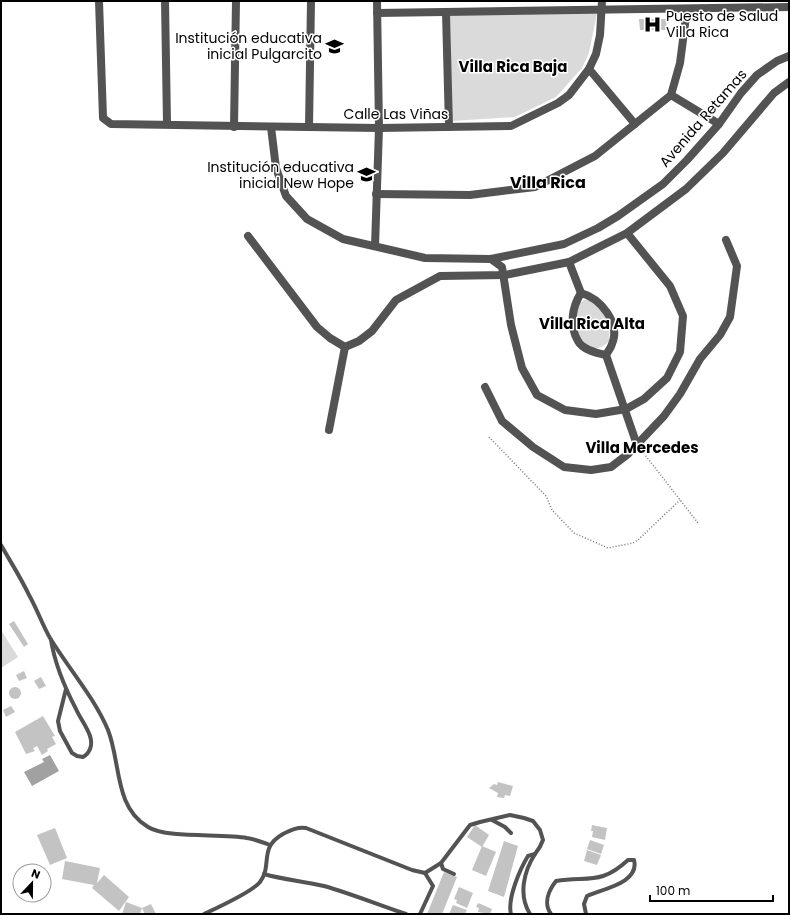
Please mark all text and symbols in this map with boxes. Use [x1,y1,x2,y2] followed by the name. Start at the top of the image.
[666,6,778,42] place label: Puesto de Salud Villa Rica
[643,14,663,34] hospital icon: Puesto de Salud Villa Rica
[175,28,322,64] place label: Institución educativa inicial Pulgarcito
[325,36,345,56] school or university icon: Institución educativa inicial Pulgarcito
[459,56,567,77] district label: Villa Rica Baja
[655,65,751,171] street label: Avenida Retamas
[344,104,448,124] street label: Calle Las Viñas
[207,157,354,193] place label: Institución educativa inicial New Hope
[357,165,377,185] school or university icon: Institución educativa inicial New Hope
[510,171,586,194] district label: Villa Rica
[539,313,645,334] district label: Villa Rica Alta
[585,437,699,458] district label: Villa Mercedes
[12,863,52,903] north arrow
[29,865,43,883] text: N
[650,877,773,903] scale bar
[656,882,690,899] text: 100 m

